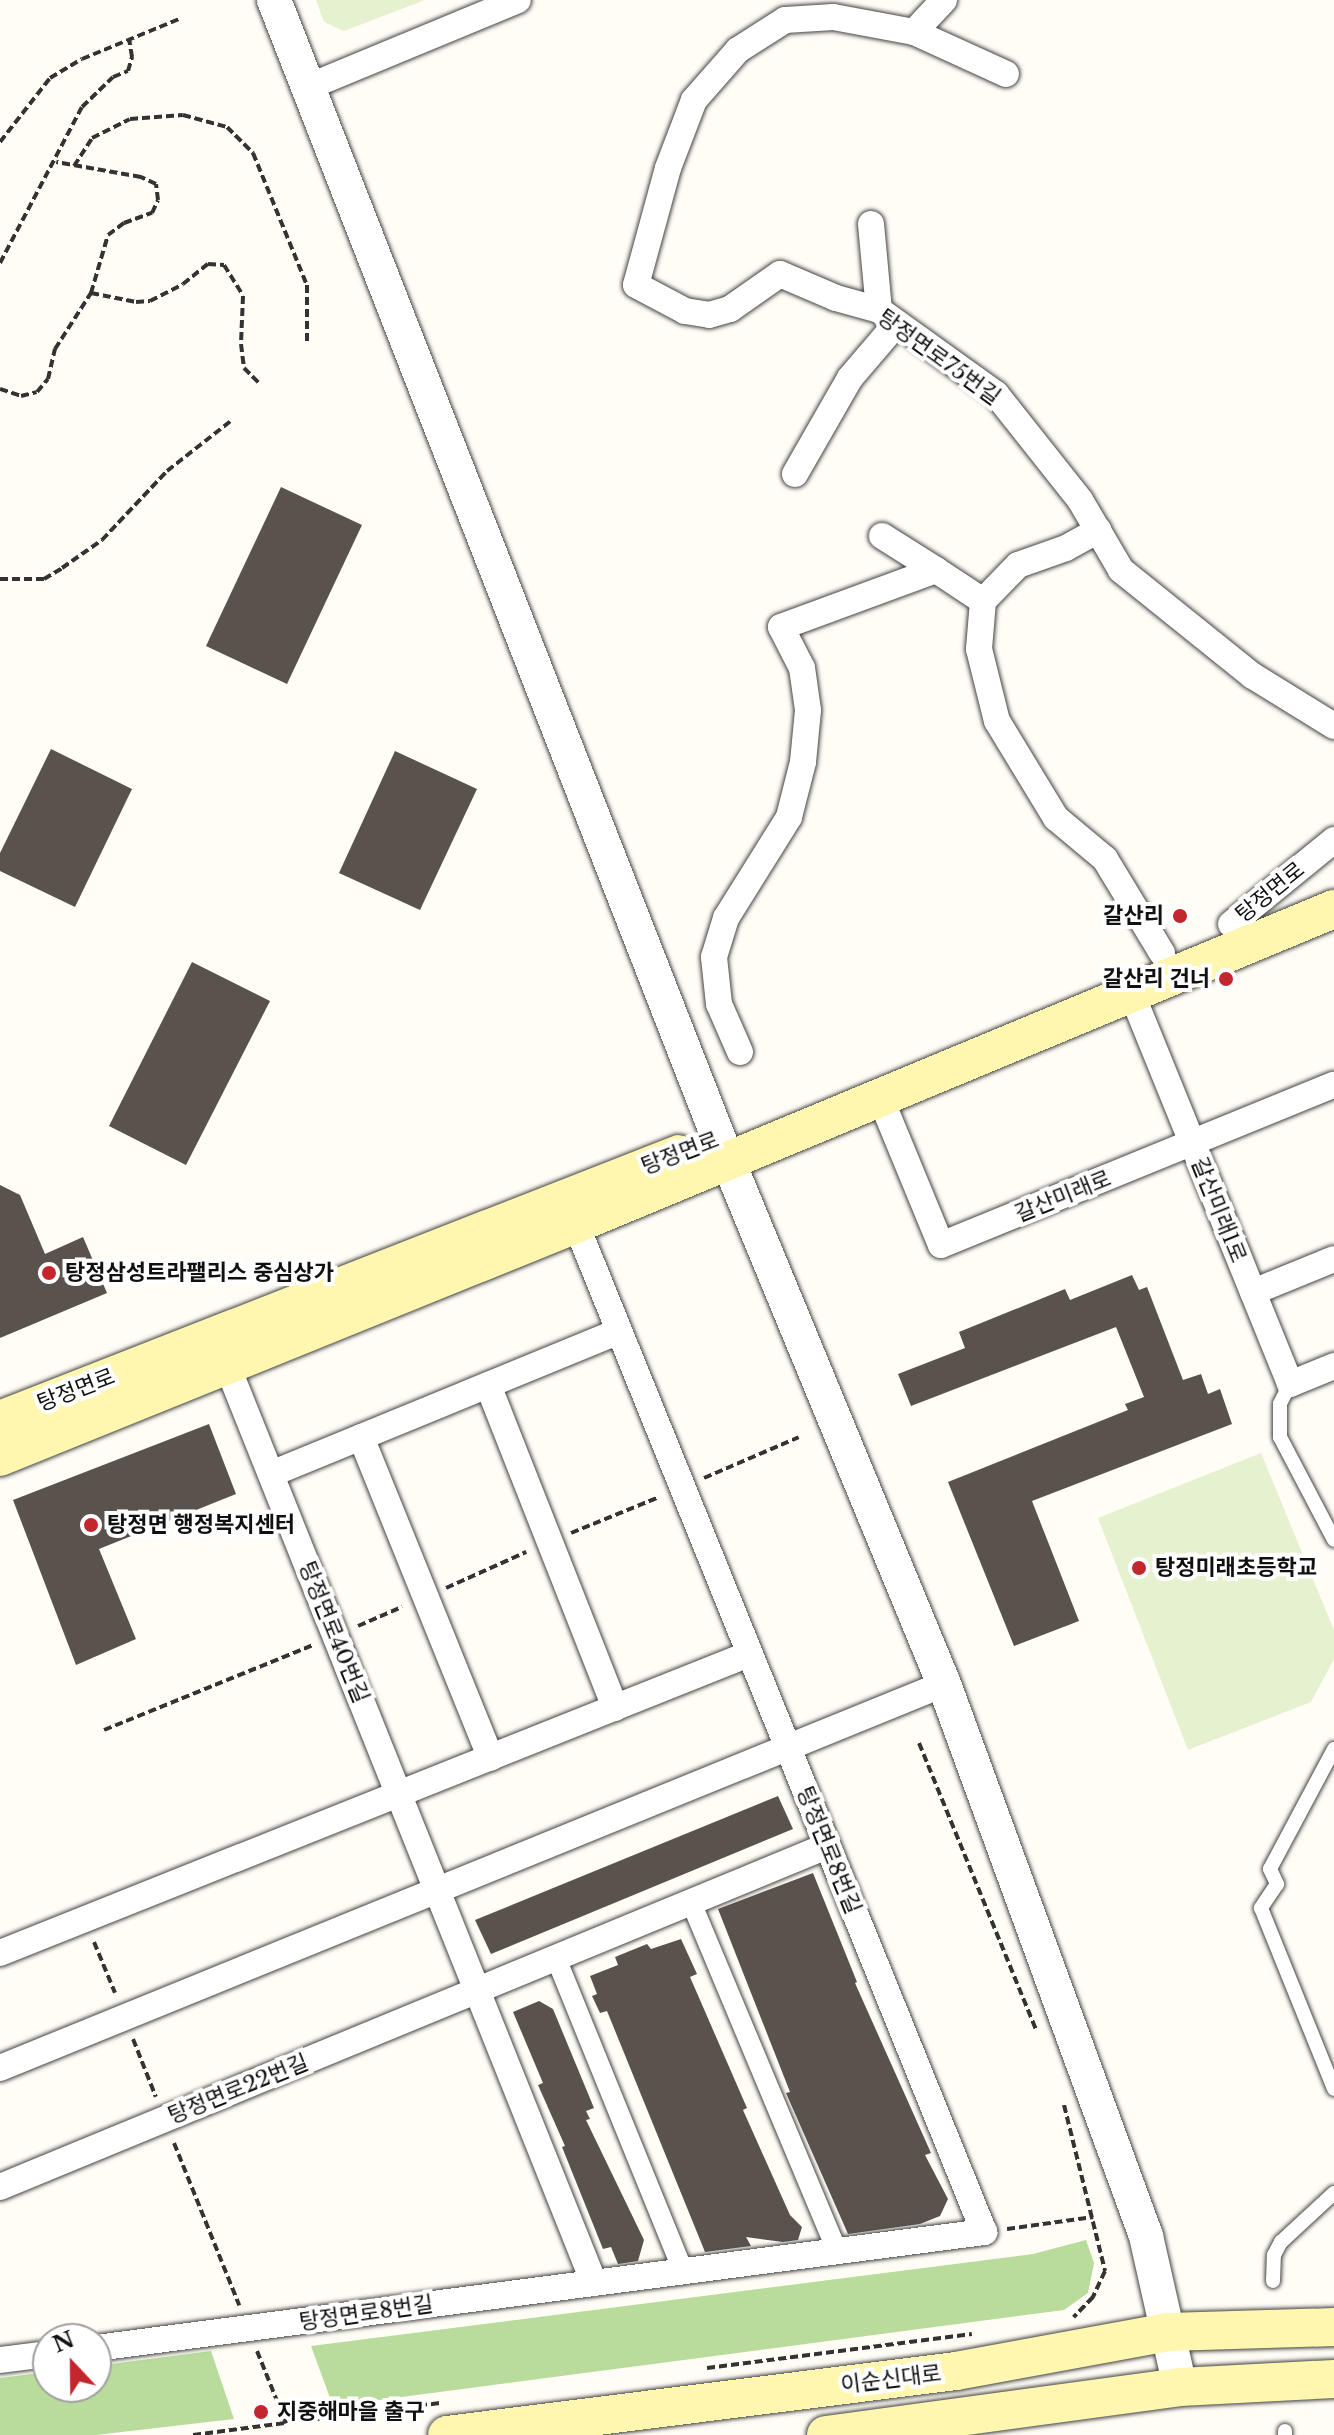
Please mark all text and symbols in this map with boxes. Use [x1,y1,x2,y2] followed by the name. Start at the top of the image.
[873,304,1005,410] street label: 탕정면로75번길
[1230,856,1310,928] street label: 탕정면로
[1103,903,1164,929] place label: 갈산리
[1171,907,1189,925] marker: 갈산리
[1103,966,1210,992] place label: 갈산리 건너
[1217,970,1235,988] marker: 갈산리 건너
[637,1126,723,1180] street label: 탕정면로
[1186,1154,1252,1266] street label: 갈산미래1로
[1011,1165,1115,1227] street label: 갈산미래로
[65,1260,334,1286] place label: 탕정삼성트라팰리스 중심상가
[40,1264,58,1282] marker: 탕정삼성트라팰리스 중심상가
[33,1363,119,1417] street label: 탕정면로
[107,1512,295,1538] place label: 탕정면 행정복지센터
[82,1516,100,1534] marker: 탕정면 행정복지센터
[1155,1555,1317,1581] place label: 탕정미래초등학교
[294,1558,374,1706] street label: 탕정면로40번길
[1130,1559,1148,1577] marker: 탕정미래초등학교
[792,1783,866,1917] street label: 탕정면로8번길
[164,2049,312,2129] street label: 탕정면로22번길
[297,2291,435,2335] street label: 탕정면로8번길
[32,2323,112,2403] north arrow
[49,2326,78,2359] text: N
[839,2360,943,2398] street label: 이순신대로
[277,2399,425,2425] place label: 지중해마을 출구
[252,2403,270,2421] marker: 지중해마을 출구

